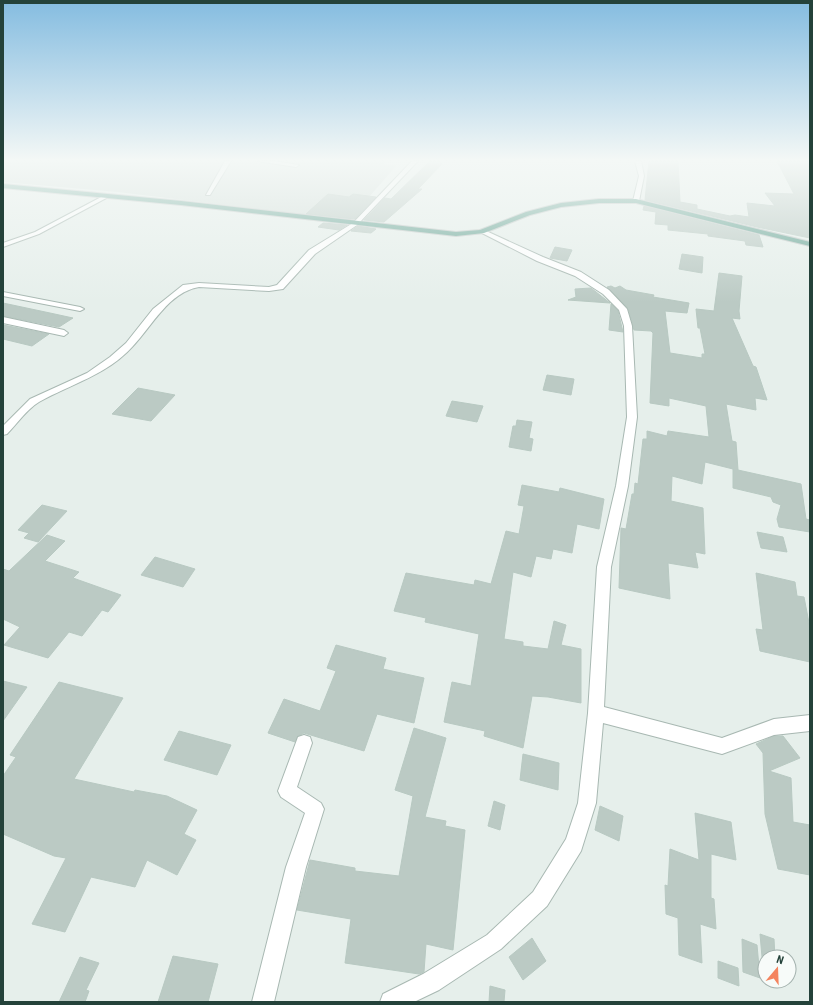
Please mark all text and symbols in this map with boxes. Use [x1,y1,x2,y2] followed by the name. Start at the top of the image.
[757,949,797,989] north arrow
[775,953,786,967] text: N

